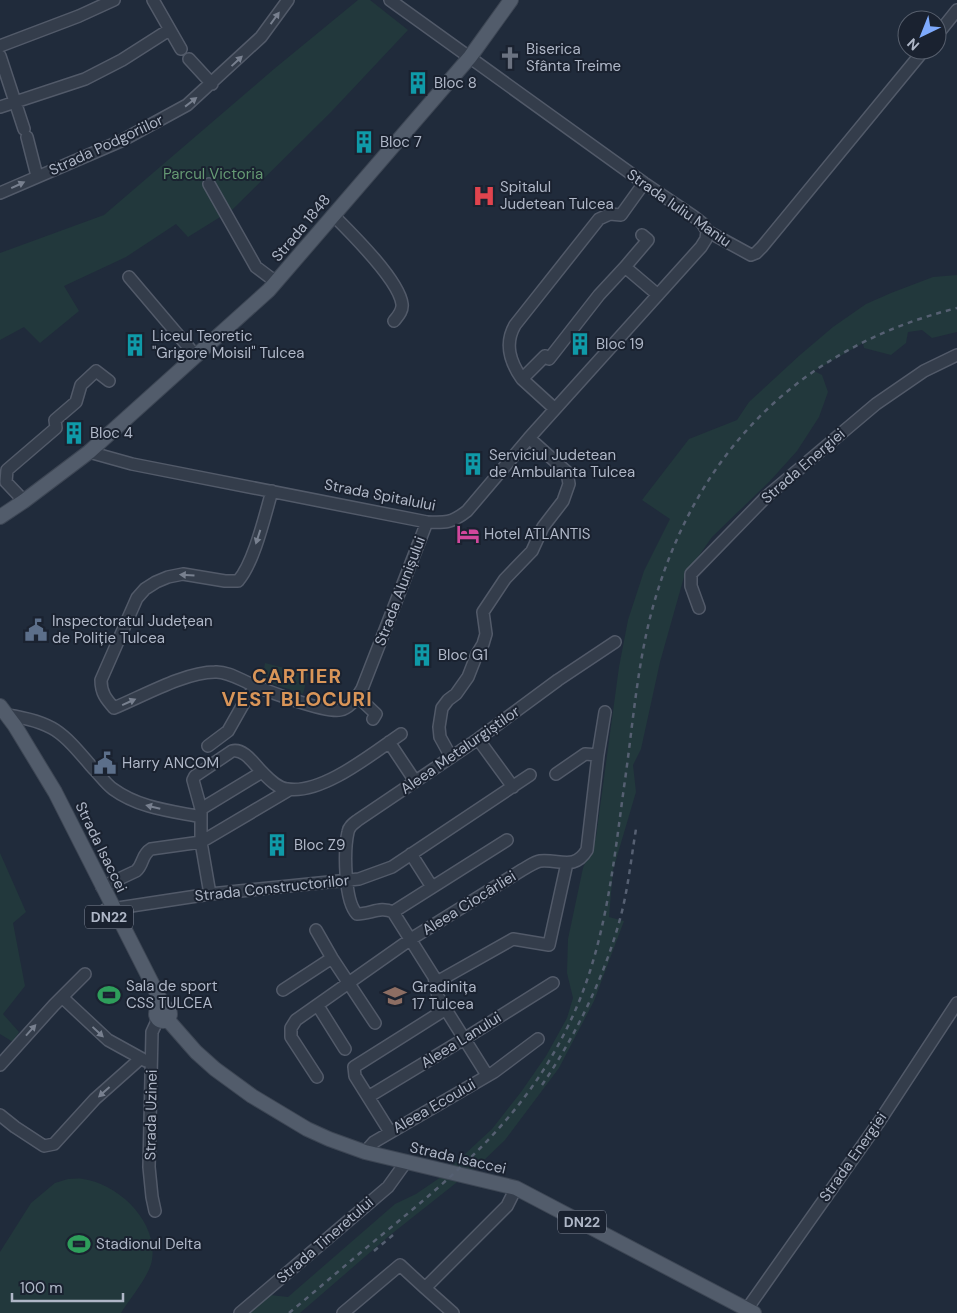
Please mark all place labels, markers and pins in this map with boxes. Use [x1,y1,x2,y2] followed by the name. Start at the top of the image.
[526,39,621,76] place label: Biserica Sfânta Treime
[497,45,523,71] church icon: Biserica Sfânta Treime
[405,70,431,96] building icon: Bloc 8
[434,73,477,93] place label: Bloc 8
[351,129,377,155] building icon: Bloc 7
[380,132,422,152] place label: Bloc 7
[500,177,614,214] place label: Spitalul Judetean Tulcea
[471,183,497,209] hospital icon: Spitalul Judetean Tulcea
[152,326,304,363] place label: Liceul Teoretic "Grigore Moisil" Tulcea
[567,331,593,357] building icon: Bloc 19
[122,332,148,358] building icon: Liceul Teoretic "Grigore Moisil" Tulcea
[596,334,644,354] place label: Bloc 19
[61,420,87,446] building icon: Bloc 4
[90,423,133,443] place label: Bloc 4
[489,445,635,482] place label: Serviciul Judetean de Ambulanta Tulcea
[460,451,486,477] building icon: Serviciul Judetean de Ambulanta Tulcea
[455,521,481,547] hotel icon: Hotel ATLANTIS
[484,524,591,544] place label: Hotel ATLANTIS
[52,611,213,648] place label: Inspectoratul Județean de Poliție Tulcea
[23,617,49,643] public building icon: Inspectoratul Județean de Poliție Tulcea
[409,642,435,668] building icon: Bloc G1
[438,645,488,665] place label: Bloc G1
[92,750,118,776] public building icon: Harry ANCOM
[122,753,219,773] place label: Harry ANCOM
[264,832,290,858] building icon: Bloc Z9
[294,835,345,855] place label: Bloc Z9
[126,976,218,1013] place label: Sala de sport CSS TULCEA
[412,977,476,1014] place label: Gradinița 17 Tulcea
[96,982,122,1008] sports icon: Sala de sport CSS TULCEA
[382,983,408,1009] school or university icon: Gradinița 17 Tulcea
[66,1231,92,1257] sports icon: Stadionul Delta
[96,1234,201,1254] place label: Stadionul Delta

